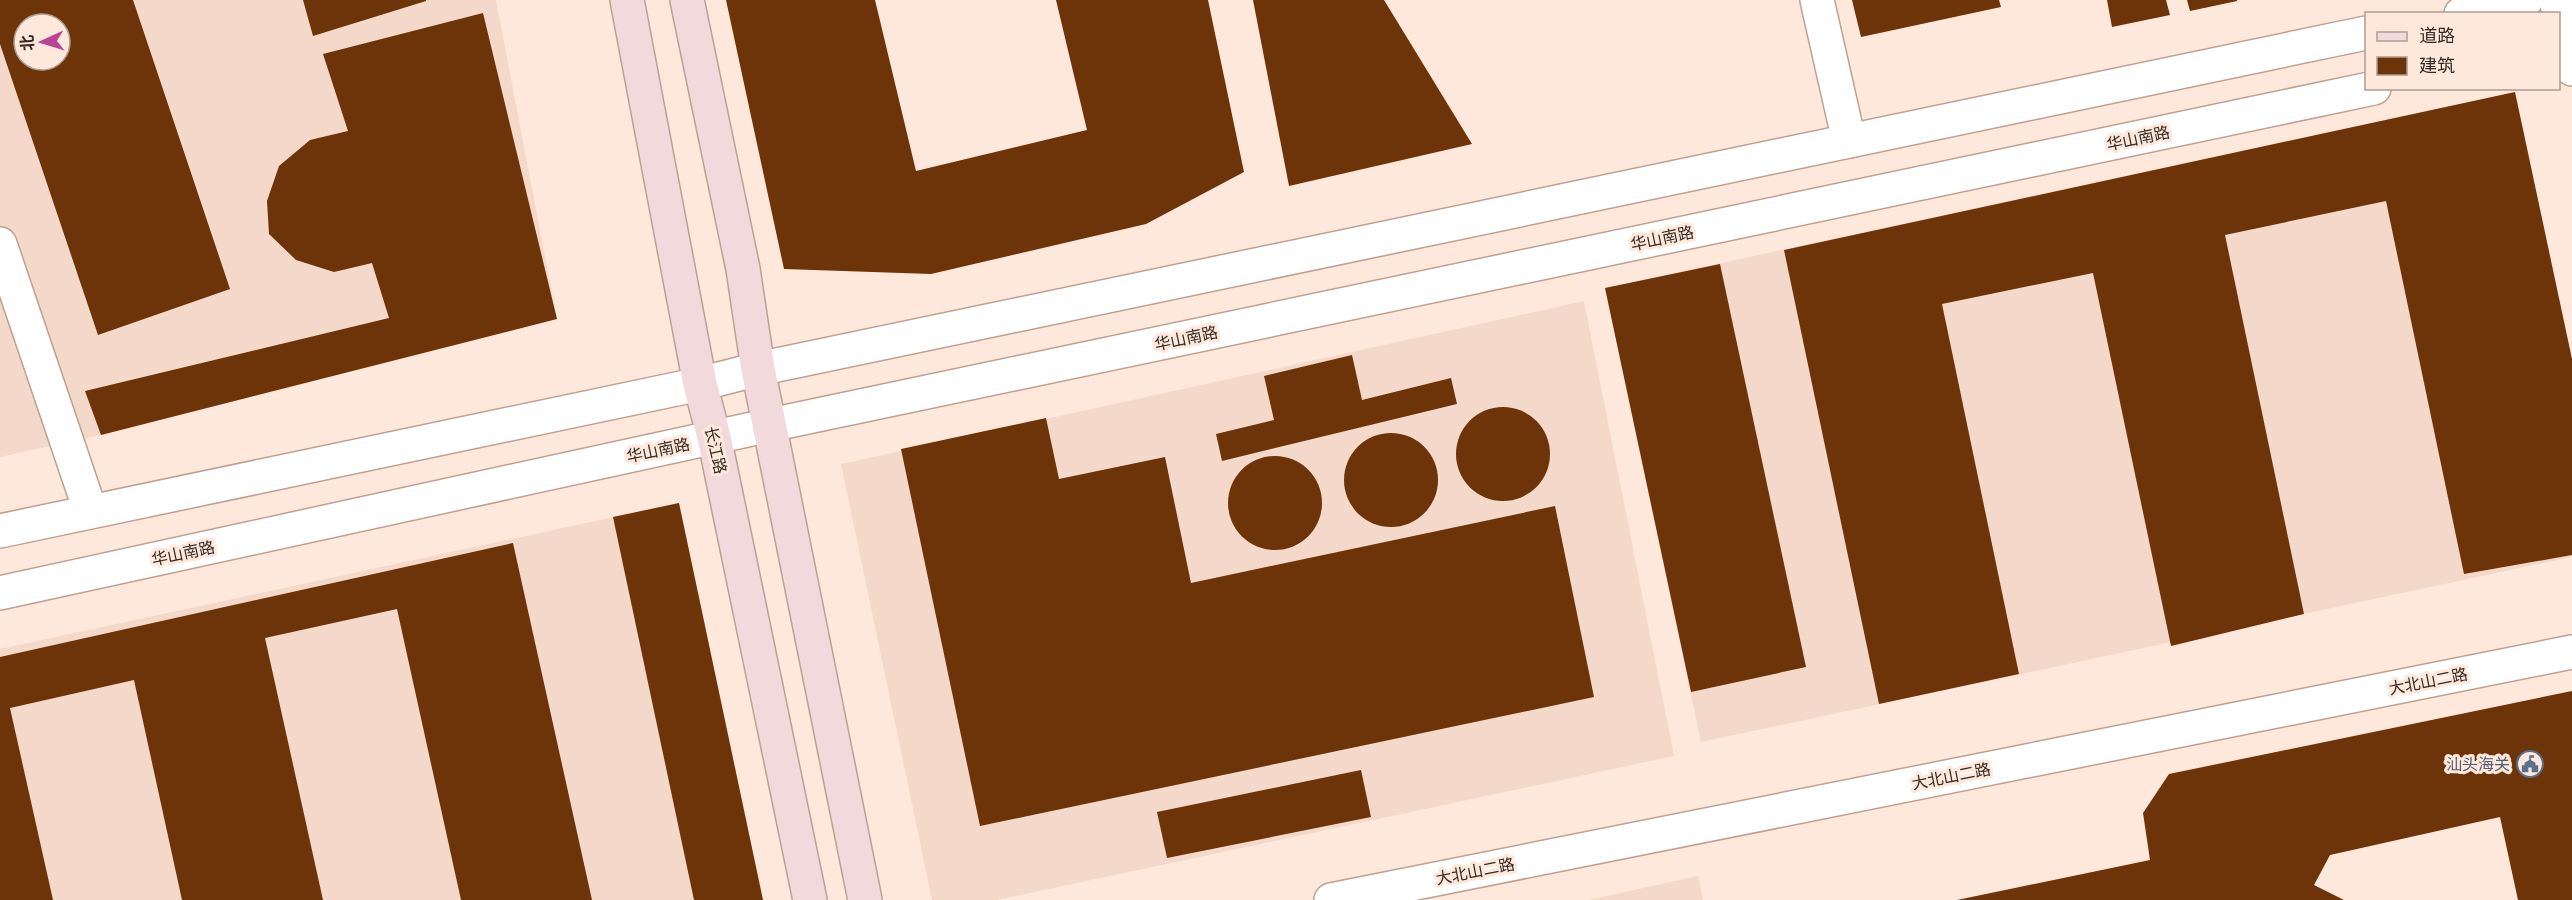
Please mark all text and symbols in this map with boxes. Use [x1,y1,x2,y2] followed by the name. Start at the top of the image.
[12,12,72,72] north arrow
[2365,12,2560,90] legend
[2419,23,2455,47] text: 道路
[16,34,39,52] text: 北
[2419,53,2455,77] text: 建筑
[2104,121,2172,155] street label: 华山南路
[1628,221,1696,255] street label: 华山南路
[1152,321,1220,355] street label: 华山南路
[700,424,732,476] street label: 长江路
[624,433,692,467] street label: 华山南路
[149,536,217,570] street label: 华山南路
[2387,663,2469,699] street label: 大北山二路
[2515,749,2545,779] public building icon: 汕头海关
[2446,753,2510,775] place label: 汕头海关
[1910,758,1992,794] street label: 大北山二路
[1434,853,1516,889] street label: 大北山二路

